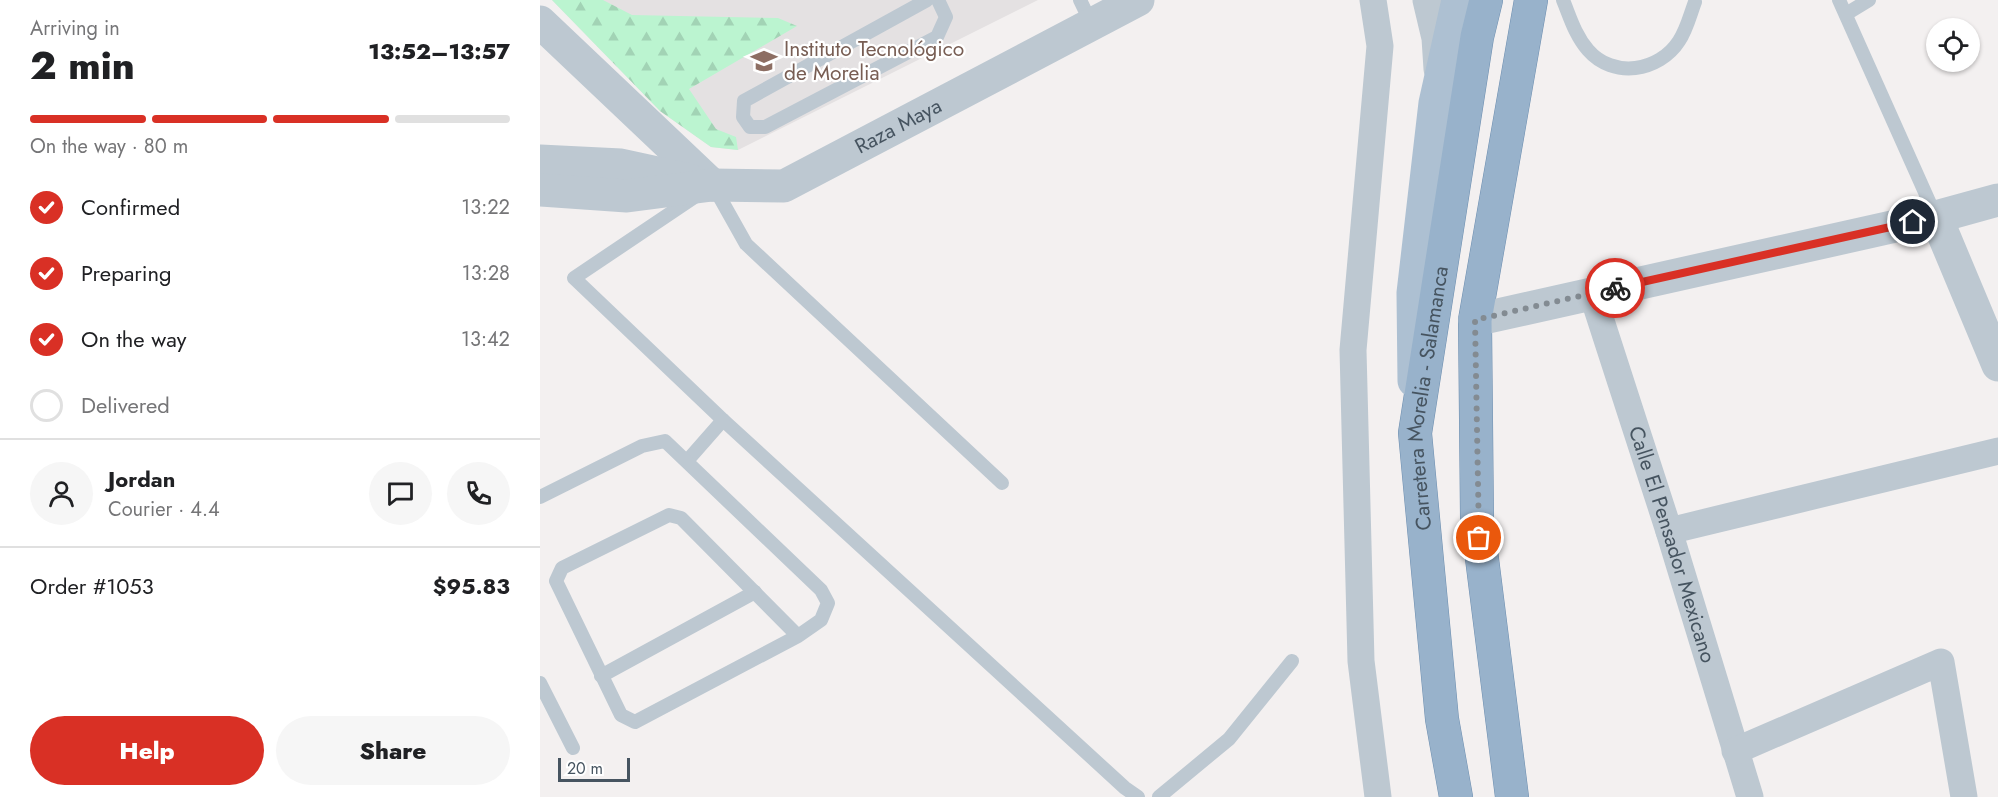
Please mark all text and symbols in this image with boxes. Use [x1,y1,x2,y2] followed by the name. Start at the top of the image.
[30,14,120,43] text: Arriving in
[1926,18,1980,72] map controls
[1926,18,1980,72] button: locate
[784,34,964,88] place label: Instituto Tecnológico de Morelia
[368,35,510,67] text: 13:52–13:57
[30,37,135,94] text: 2 min
[749,46,779,76] school or university icon: Instituto Tecnológico de Morelia
[850,91,947,161] street label: Raza Maya
[30,132,188,161] text: On the way · 80 m
[30,191,63,224] icon: check
[81,191,180,223] text: Confirmed
[461,193,510,222] text: 13:22
[1887,196,1938,247] pin
[1896,205,1929,238] icon: home
[30,257,63,290] icon: check
[81,257,172,289] text: Preparing
[1585,258,1645,318] courier
[462,259,510,288] text: 13:28
[1399,264,1456,532] street label: Carretera Morelia - Salamanca
[1599,272,1632,305] icon: bike
[30,323,63,356] icon: check
[81,323,186,355] text: On the way
[461,325,510,354] text: 13:42
[81,389,170,421] text: Delivered
[1621,422,1723,667] street label: Calle El Pensador Mexicano
[30,462,93,525] button: person
[369,462,432,525] button: chat
[447,462,510,525] button: phone
[108,463,175,495] text: Jordan
[108,495,220,524] text: Courier · 4.4
[1453,512,1504,563] pin
[1462,521,1495,554] icon: bag
[30,570,154,602] text: Order #1053
[433,570,510,602] text: $95.83
[30,716,264,785] button: Help
[276,716,510,785] button: Share
[558,755,630,782] scale bar
[567,757,603,780] text: 20 m

